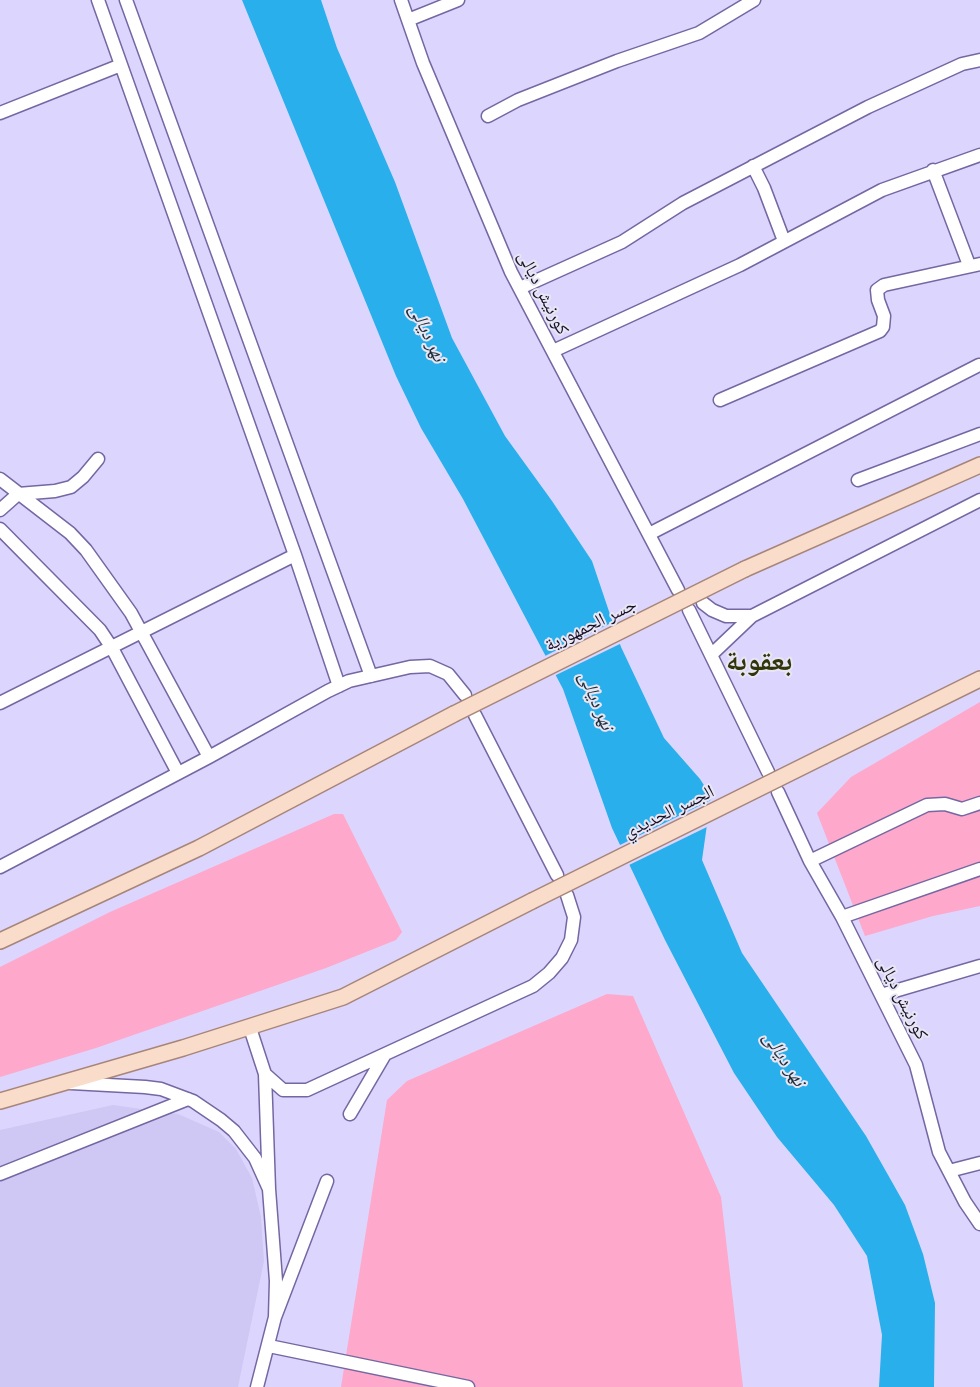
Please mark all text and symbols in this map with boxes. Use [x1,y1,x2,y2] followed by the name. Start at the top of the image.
[513,247,573,339] street label: كورنيش ديالى
[404,301,450,365] water label: نهر ديالى
[542,594,640,656] street label: جسر الجمهورية
[726,645,792,679] district label: بعقوبة
[574,669,618,733] water label: نهر ديالى
[620,781,718,843] street label: الجسر الحديدي
[872,952,932,1044] street label: كورنيش ديالى
[758,1027,810,1091] water label: نهر ديالى

